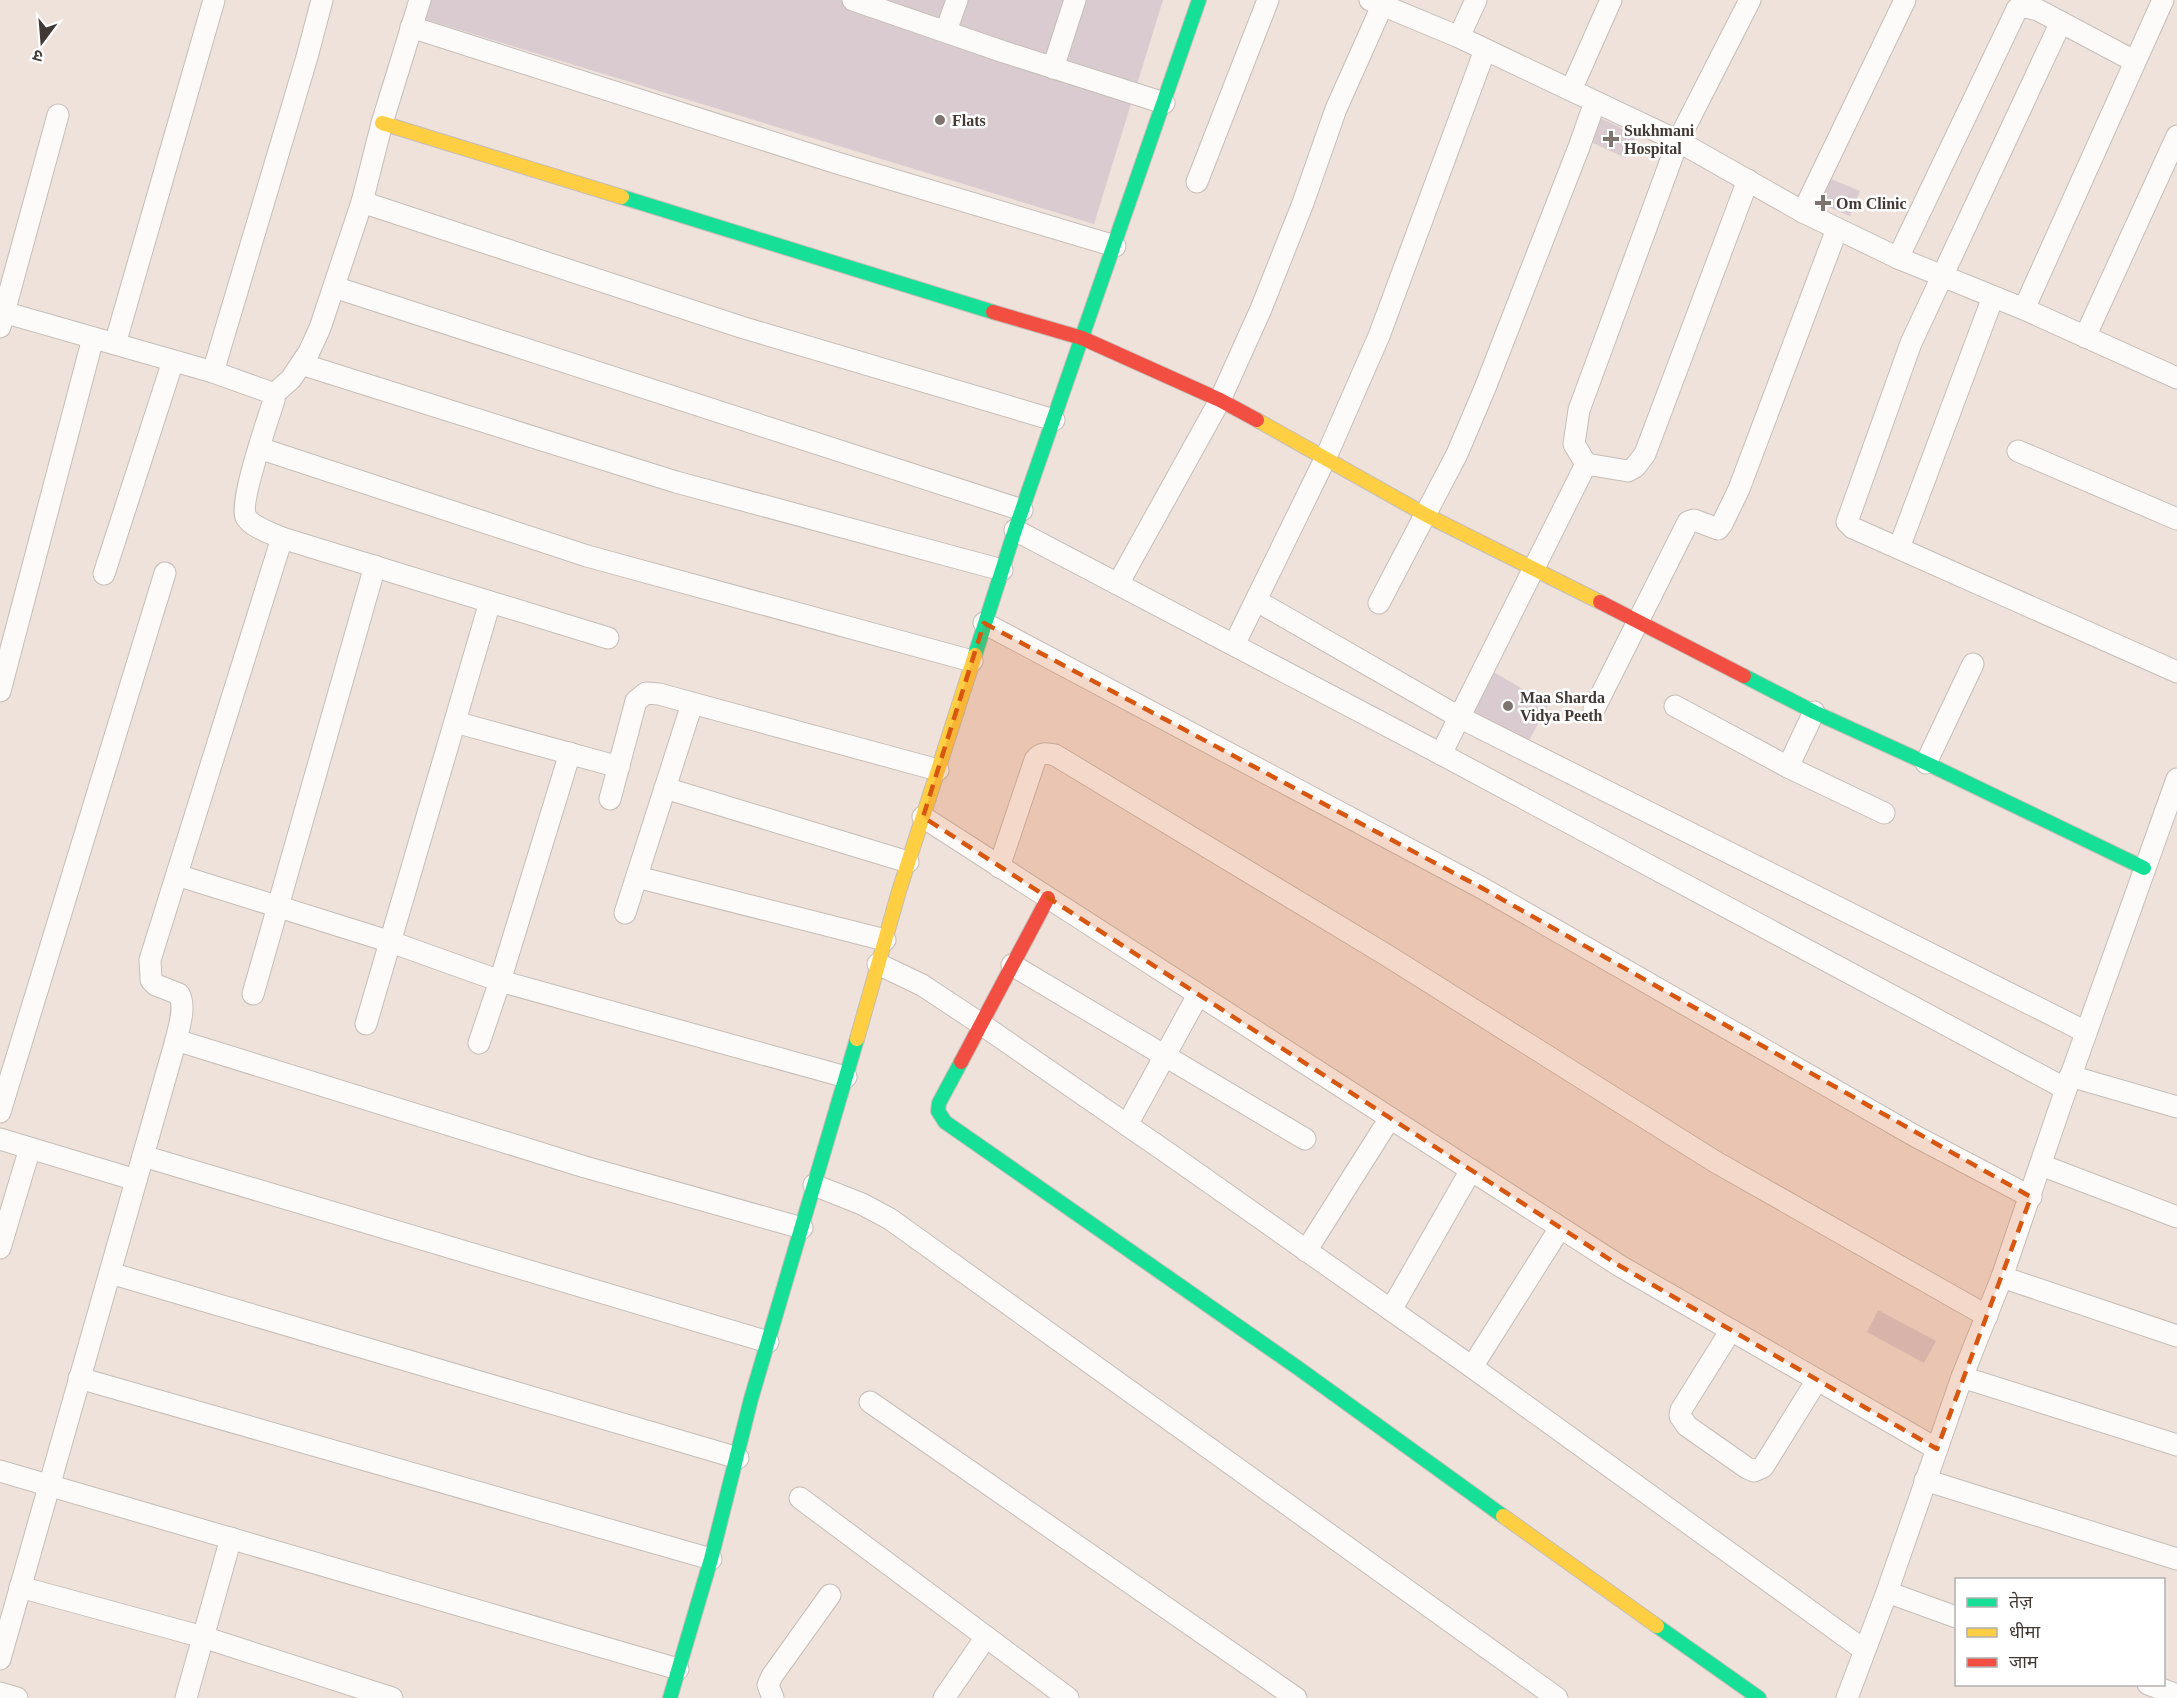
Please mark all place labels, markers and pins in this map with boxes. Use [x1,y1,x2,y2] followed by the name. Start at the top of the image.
[952,112,986,129] place label: Flats
[933,113,947,127] marker: Flats
[1624,122,1695,158] place label: Sukhmani Hospital
[1602,130,1620,148] marker: Sukhmani Hospital
[1814,194,1832,212] marker: Om Clinic
[1836,195,1907,212] place label: Om Clinic
[1520,689,1605,725] place label: Maa Sharda Vidya Peeth
[1501,699,1515,713] marker: Maa Sharda Vidya Peeth

